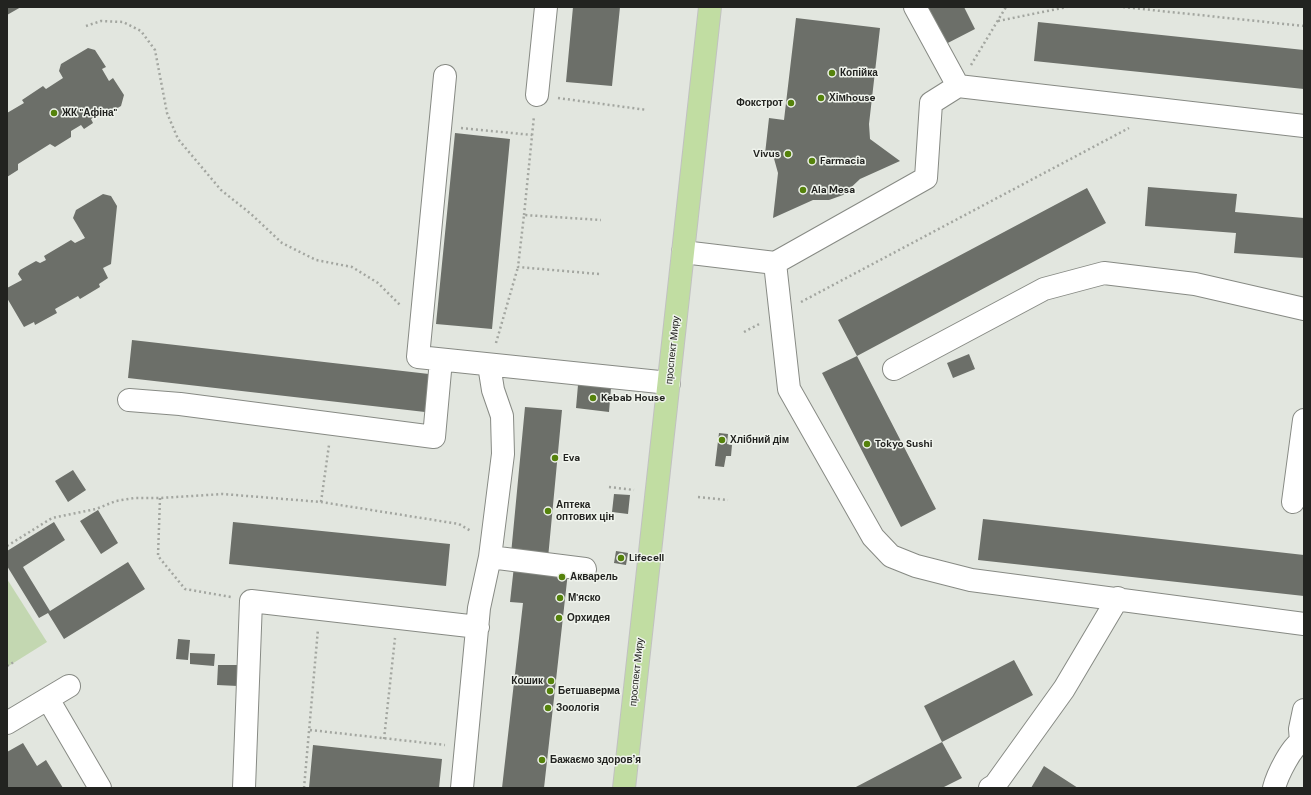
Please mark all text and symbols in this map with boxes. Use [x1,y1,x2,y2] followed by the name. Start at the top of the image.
[840,67,878,79] place label: Копійка
[827,68,837,78] marker: Копійка
[829,92,876,104] place label: Хімhouse
[816,93,826,103] marker: Хімhouse
[736,97,783,109] place label: Фокстрот
[786,98,796,108] marker: Фокстрот
[62,107,117,119] place label: ЖК "Афіна"
[49,108,59,118] marker: ЖК "Афіна"
[753,148,780,160] place label: Vivus
[783,149,793,159] marker: Vivus
[820,155,865,167] place label: Farmacia
[807,156,817,166] marker: Farmacia
[811,184,855,196] place label: Ala Mesa
[798,185,808,195] marker: Ala Mesa
[663,315,683,385] street label: проспект Миру
[601,392,665,404] place label: Kebab House
[588,393,598,403] marker: Kebab House
[730,434,789,446] place label: Хлібний дім
[717,435,727,445] marker: Хлібний дім
[875,438,932,450] place label: Tokyo Sushi
[862,439,872,449] marker: Tokyo Sushi
[563,452,580,464] place label: Eva
[550,453,560,463] marker: Eva
[556,499,614,522] place label: Аптека оптових цін
[543,506,553,516] marker: Аптека оптових цін
[629,552,664,564] place label: Lifecell
[616,553,626,563] marker: Lifecell
[570,571,618,583] place label: Акварель
[557,572,567,582] marker: Акварель
[568,592,601,604] place label: М'яско
[555,593,565,603] marker: М'яско
[567,612,610,624] place label: Орхидея
[554,613,564,623] marker: Орхидея
[627,637,647,707] street label: проспект Миру
[511,675,543,687] place label: Кошик
[546,676,556,686] marker: Кошик
[558,685,620,697] place label: Бетшаверма
[545,686,555,696] marker: Бетшаверма
[556,702,599,714] place label: Зоологія
[543,703,553,713] marker: Зоологія
[550,754,641,766] place label: Бажаємо здоровʼя
[537,755,547,765] marker: Бажаємо здоровʼя

